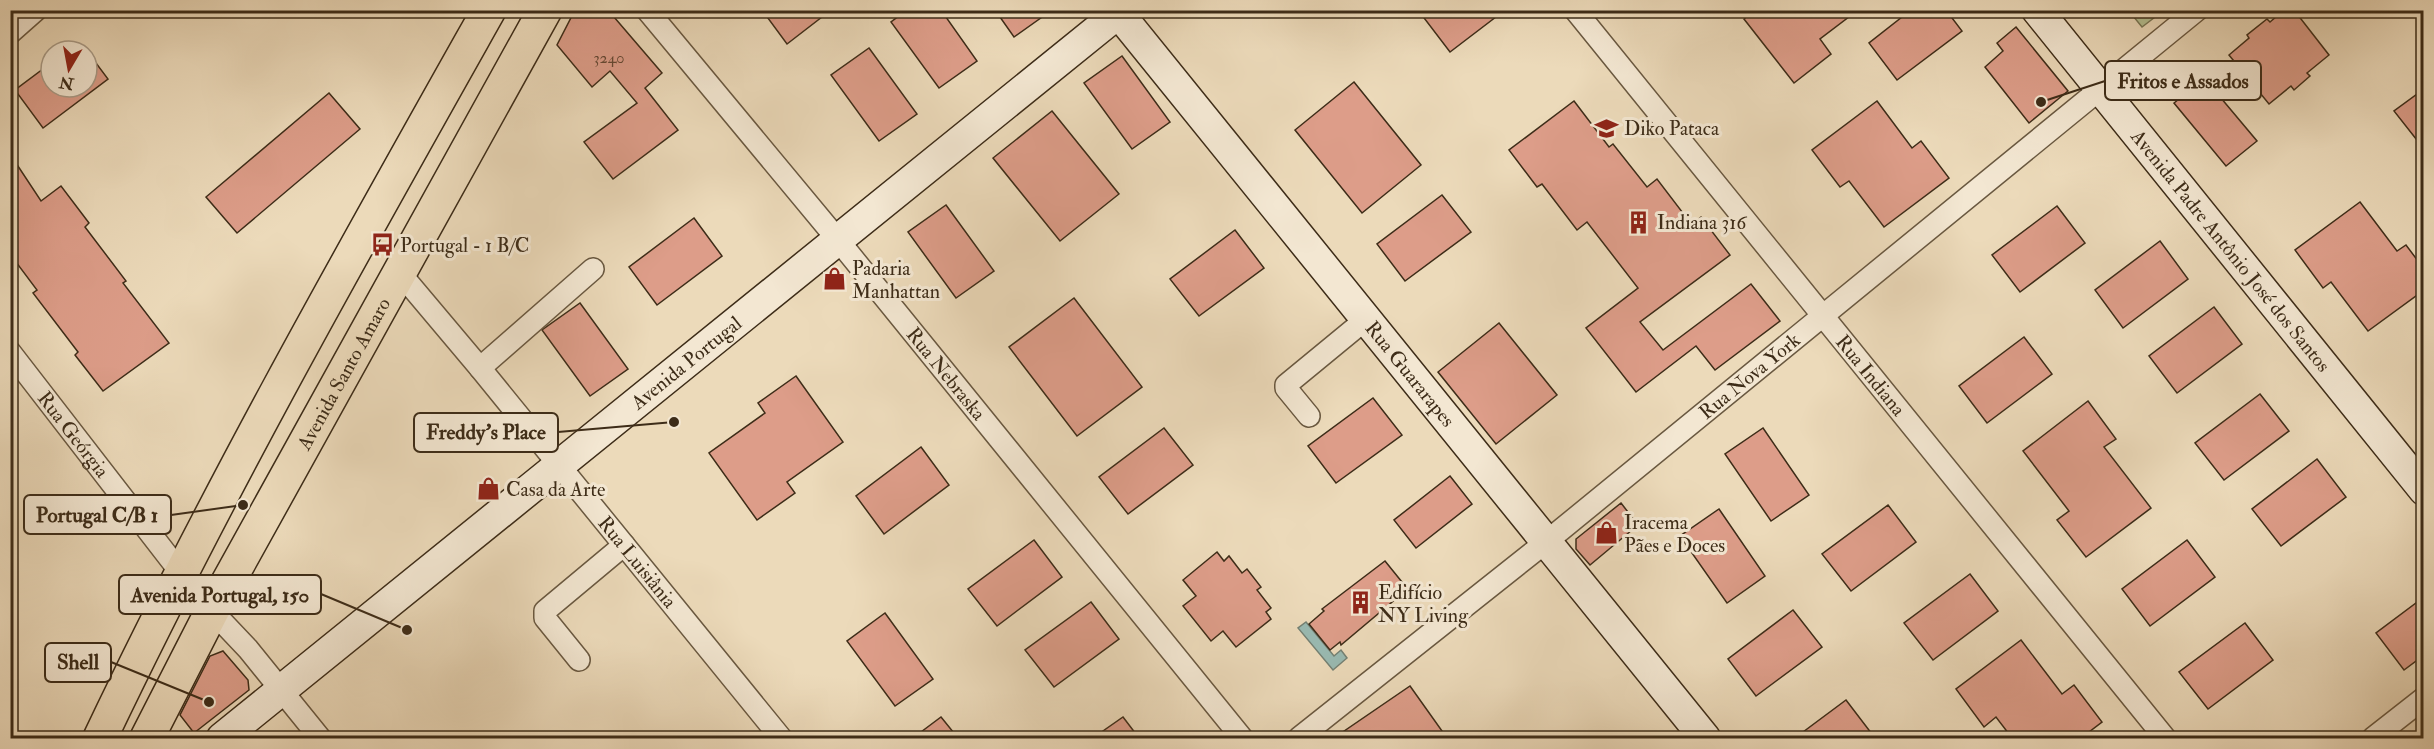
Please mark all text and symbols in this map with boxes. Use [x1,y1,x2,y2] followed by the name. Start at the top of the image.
[39,39,99,99] north arrow
[593,48,625,68] house number: 3240
[2105,61,2261,100] callout: Fritos e Assados
[2117,68,2249,95] text: Fritos e Assados
[57,72,76,94] text: N
[1593,115,1619,141] school or university icon: Diko Pataca
[1624,116,1720,141] place label: Diko Pataca
[2125,123,2336,377] street label: Avenida Padre Antônio José dos Santos
[1626,209,1652,235] building icon: Indiana 316
[1657,210,1747,235] place label: Indiana 316
[369,232,395,258] bus stop icon: Portugal - 1 B/C
[400,233,529,258] place label: Portugal - 1 B/C
[852,256,940,304] place label: Padaria Manhattan
[821,266,847,292] shop icon: Padaria Manhattan
[291,293,396,455] street label: Avenida Santo Amaro
[625,310,747,415] street label: Avenida Portugal
[1360,316,1461,432] street label: Rua Guararapes
[901,322,992,426] street label: Rua Nebraska
[1694,327,1805,424] street label: Rua Nova York
[1831,330,1912,421] street label: Rua Indiana
[32,386,115,483] street label: Rua Geórgia
[414,413,558,452] callout: Freddy's Place
[426,419,546,446] text: Freddy's Place
[475,476,501,502] shop icon: Casa da Arte
[506,477,605,502] place label: Casa da Arte
[24,495,171,534] callout: Portugal C/B 1
[36,502,158,529] text: Portugal C/B 1
[1624,510,1725,558] place label: Iracema Pães e Doces
[593,511,683,613] street label: Rua Luisiânia
[1593,520,1619,546] shop icon: Iracema Pães e Doces
[119,575,321,614] callout: Avenida Portugal, 150
[1378,580,1469,628] place label: Edifício NY Living
[130,582,309,609] text: Avenida Portugal, 150
[1347,590,1373,616] building icon: Edifício NY Living
[45,643,111,682] callout: Shell
[57,649,100,676] text: Shell

